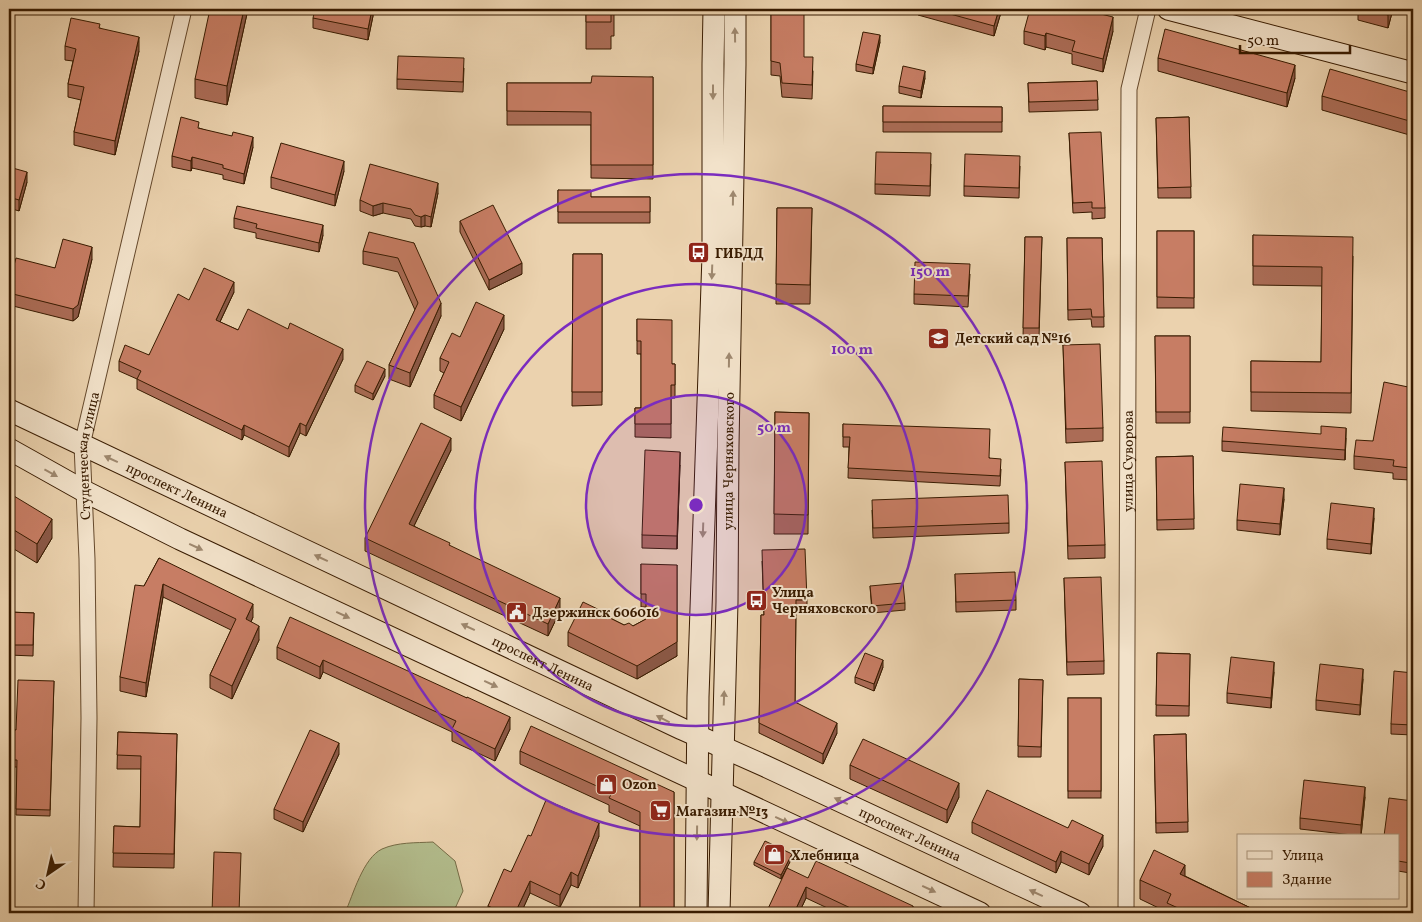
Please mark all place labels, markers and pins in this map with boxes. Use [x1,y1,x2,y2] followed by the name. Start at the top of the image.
[687,241,711,265] bus stop icon: ГИБДД
[715,245,764,264] place label: ГИБДД
[927,326,951,350] school or university icon: Детский сад №16
[955,330,1072,349] place label: Детский сад №16
[687,496,705,514] centre of rings
[772,584,876,619] place label: Улица Черняховского
[744,588,768,612] bus stop icon: Улица Черняховского
[504,600,528,624] public building icon: Дзержинск 606016
[532,604,660,623] place label: Дзержинск 606016
[594,772,618,796] shop icon: Ozon
[622,776,657,795] place label: Ozon
[648,799,672,823] supermarket icon: Магазин №13
[676,803,768,822] place label: Магазин №13
[763,843,787,867] shop icon: Хлебница
[791,847,860,866] place label: Хлебница

